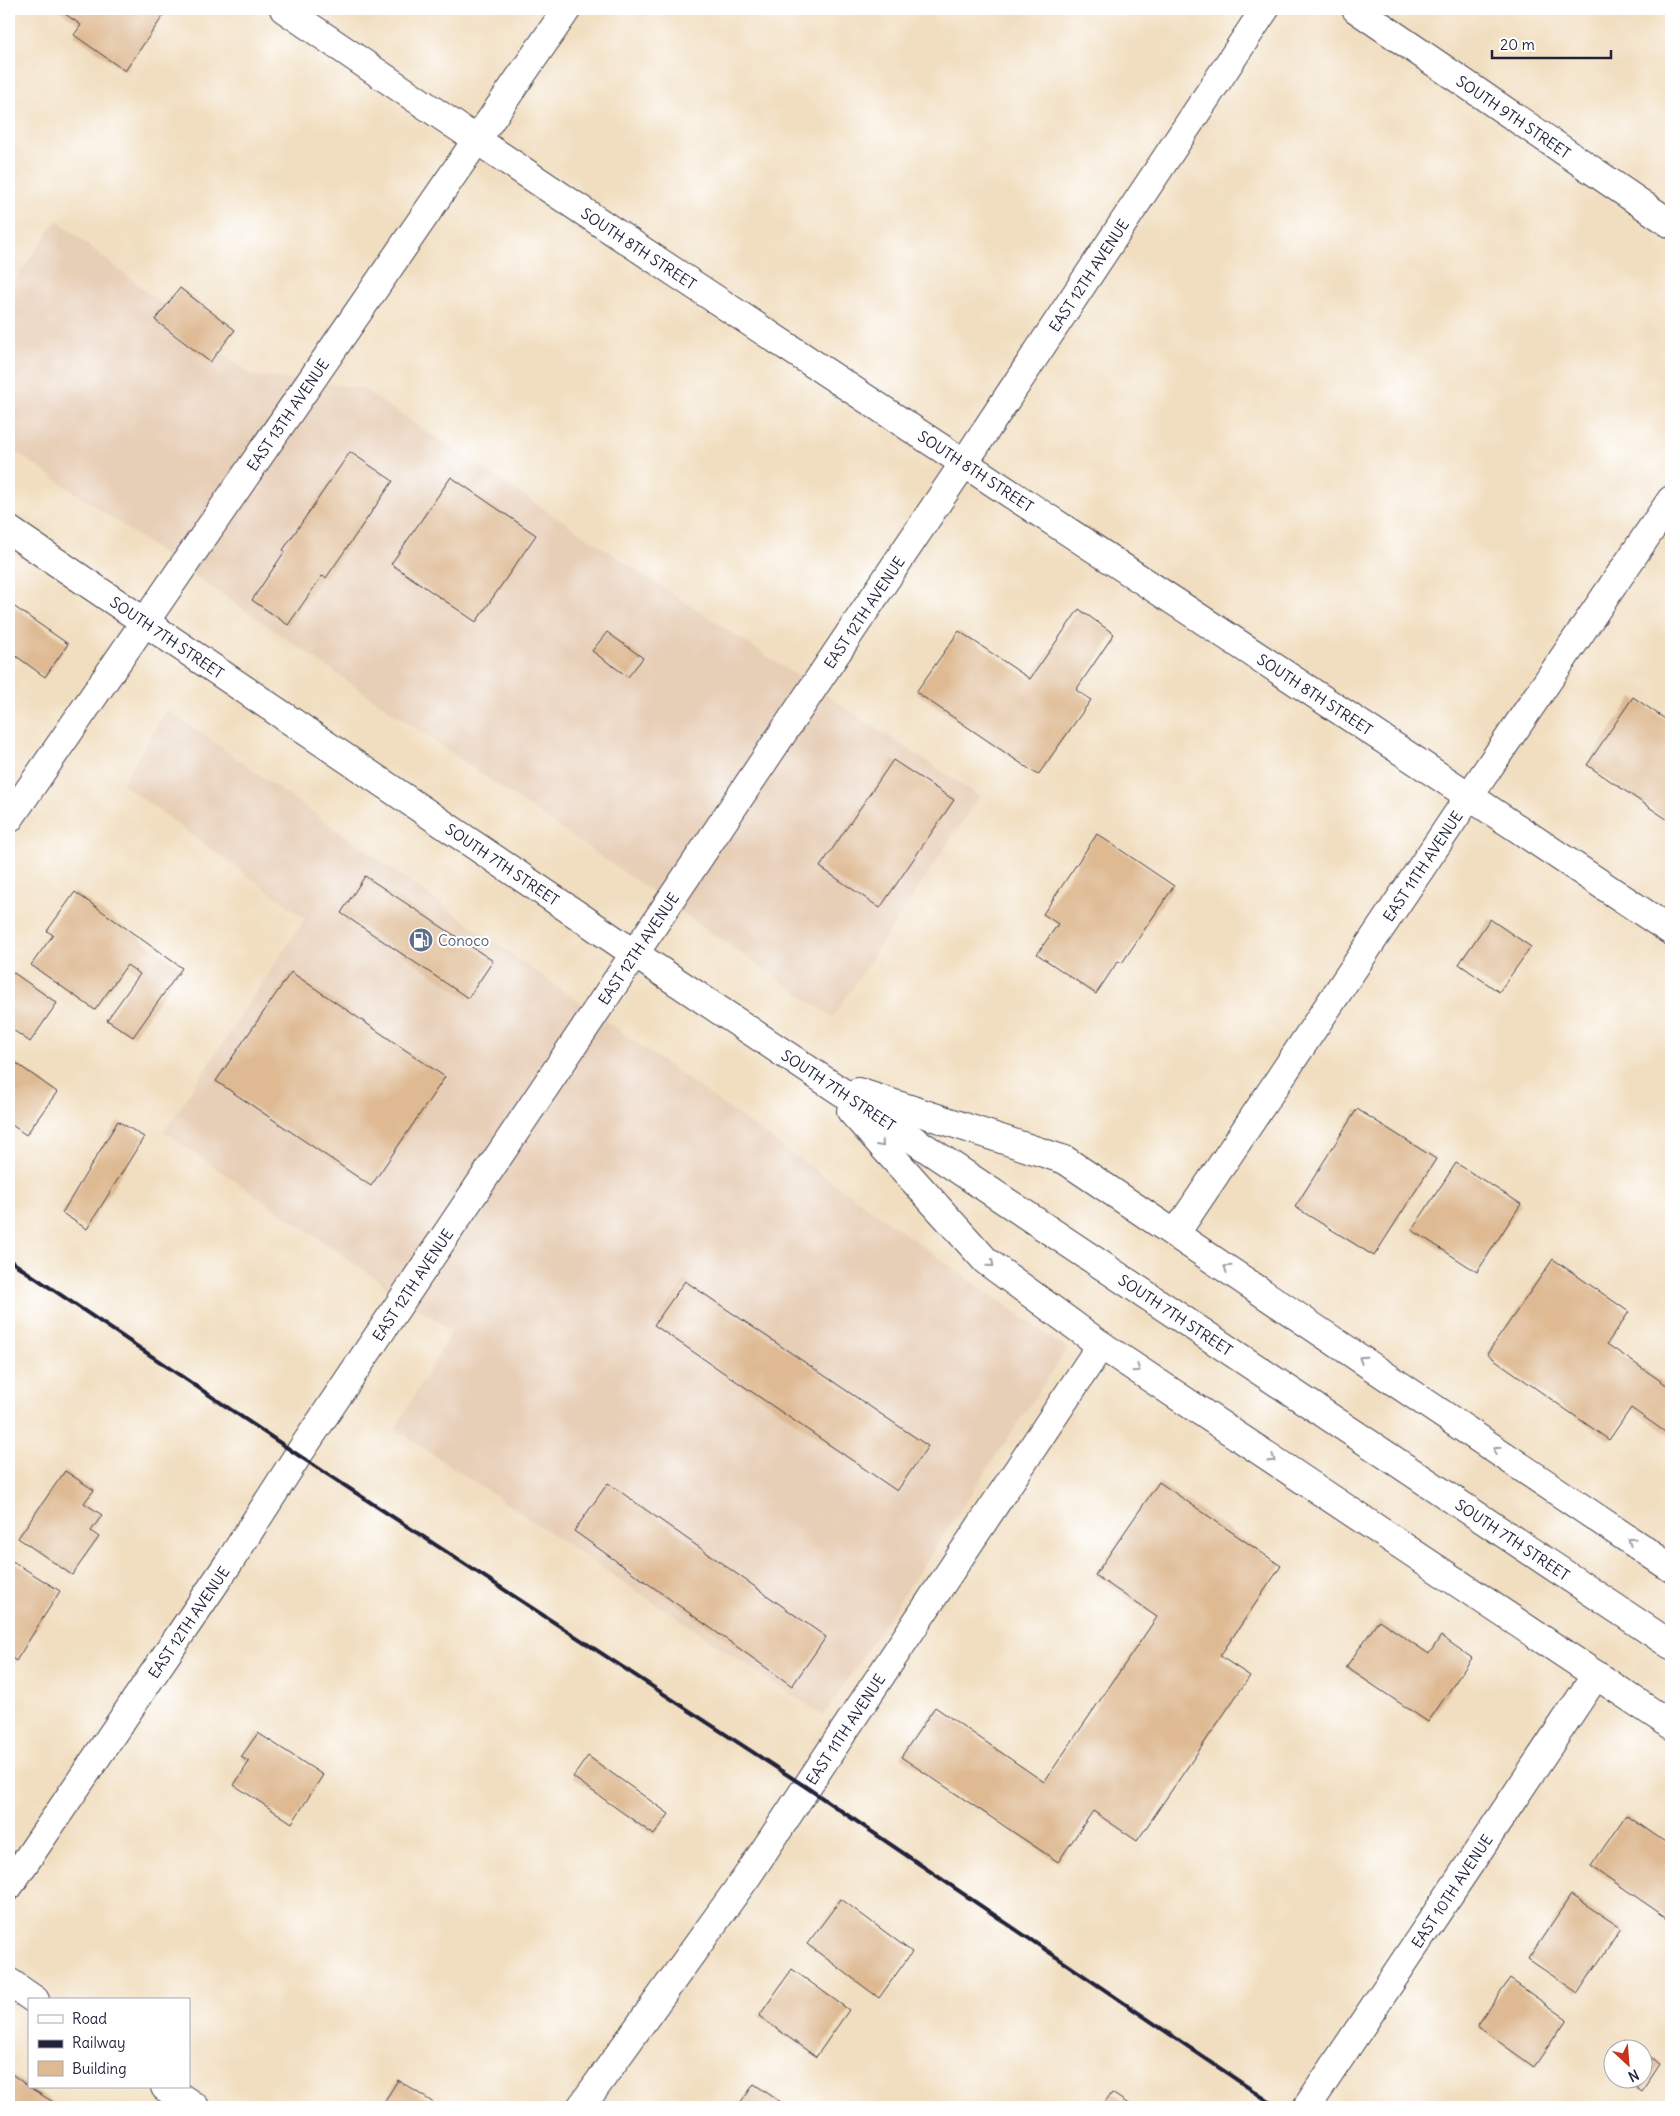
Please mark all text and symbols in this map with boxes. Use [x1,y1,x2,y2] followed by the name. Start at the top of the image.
[1492,28,1611,60] scale bar
[1500,35,1535,54] text: 20 m
[1453,71,1575,162] street label: SOUTH 9TH STREET
[578,203,700,293] street label: SOUTH 8TH STREET
[1044,215,1133,335] street label: EAST 12TH AVENUE
[242,355,333,474] street label: EAST 13TH AVENUE
[915,426,1037,516] street label: SOUTH 8TH STREET
[819,552,908,672] street label: EAST 12TH AVENUE
[107,592,228,682] street label: SOUTH 7TH STREET
[1254,649,1377,739] street label: SOUTH 8TH STREET
[1378,807,1466,925] street label: EAST 11TH AVENUE
[442,819,563,910] street label: SOUTH 7TH STREET
[594,889,683,1008] street label: EAST 12TH AVENUE
[408,927,434,953] fuel station icon: Conoco
[438,931,489,950] place label: Conoco
[778,1045,900,1135] street label: SOUTH 7TH STREET
[875,1138,884,1147] one-way arrow
[368,1225,457,1345] street label: EAST 12TH AVENUE
[985,1259,994,1268] one-way arrow
[1223,1265,1233,1274] one-way arrow
[1115,1270,1236,1360] street label: SOUTH 7TH STREET
[1358,1356,1367,1365] one-way arrow
[1131,1363,1140,1372] one-way arrow
[1492,1447,1502,1456] one-way arrow
[1266,1453,1275,1462] one-way arrow
[1452,1495,1573,1584] street label: SOUTH 7TH STREET
[1627,1538,1637,1547] one-way arrow
[144,1562,233,1682] street label: EAST 12TH AVENUE
[801,1670,889,1788] street label: EAST 11TH AVENUE
[1407,1830,1496,1951] street label: EAST 10TH AVENUE
[28,1998,190,2088] legend
[72,2009,107,2028] text: Road
[72,2033,126,2052] text: Railway
[1602,2038,1652,2088] north arrow
[72,2059,127,2078] text: Building
[1625,2065,1642,2086] text: N

